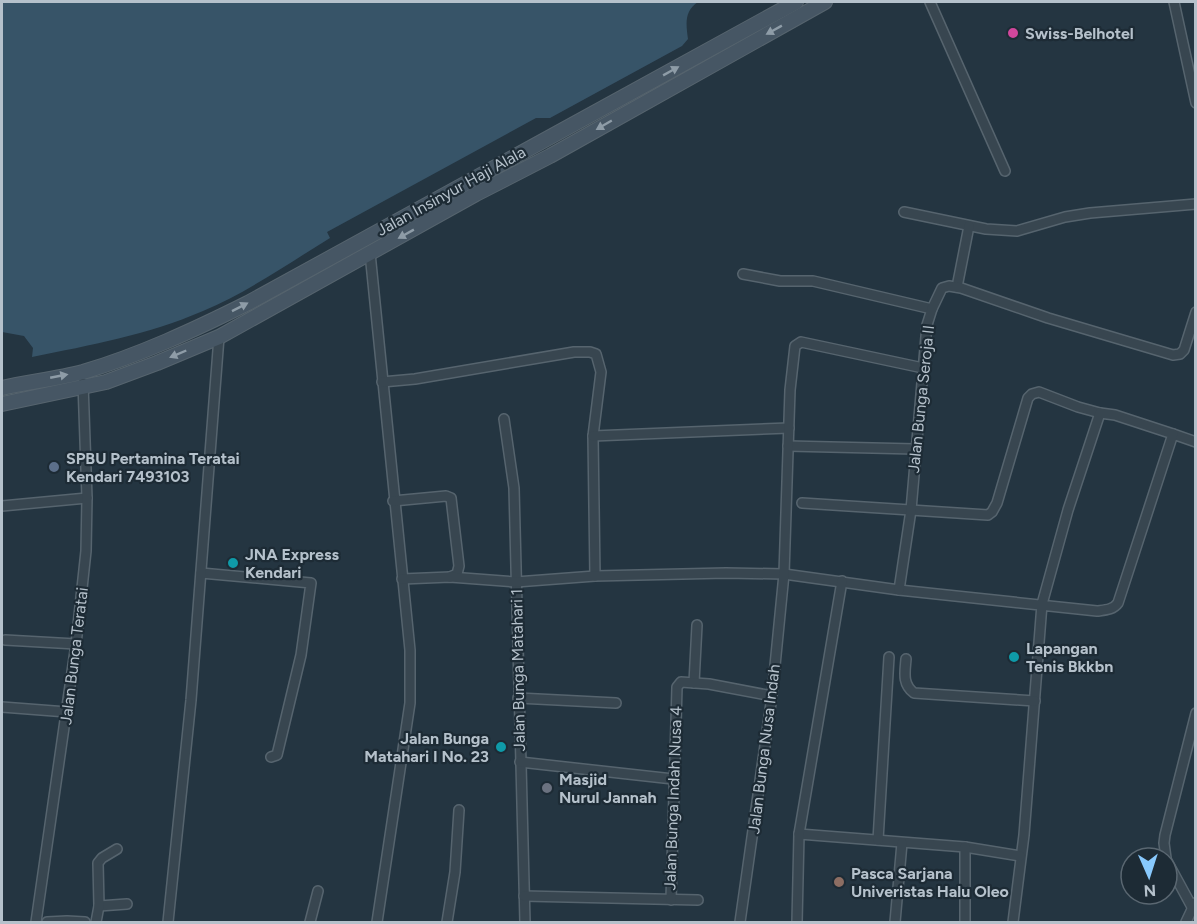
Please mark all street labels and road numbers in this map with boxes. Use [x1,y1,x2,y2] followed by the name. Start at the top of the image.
[373,142,529,240] street label: Jalan Insinyur Haji Alala
[904,324,938,474] street label: Jalan Bunga Seroja II
[56,586,92,726] street label: Jalan Bunga Teratai
[507,588,529,752] street label: Jalan Bunga Matahari 1
[744,663,784,835] street label: Jalan Bunga Nusa Indah
[660,705,686,891] street label: Jalan Bunga Indah Nusa 4

